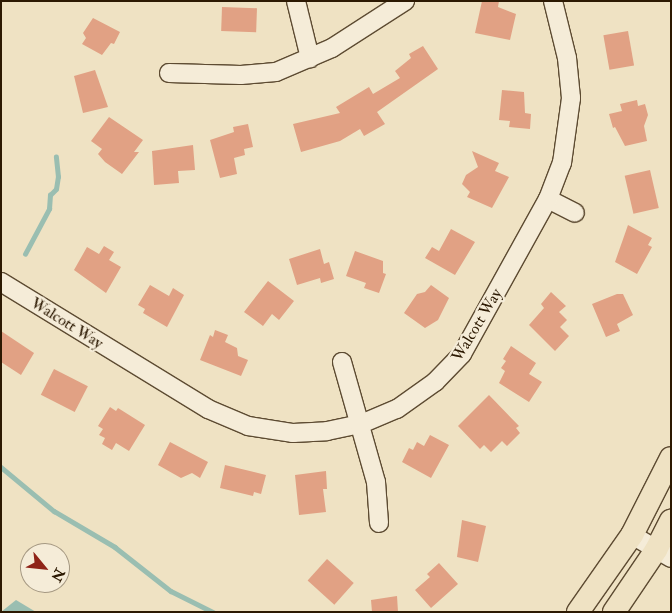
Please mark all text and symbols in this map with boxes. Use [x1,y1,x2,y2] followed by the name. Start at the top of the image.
[448,285,506,365] street label: Walcott Way
[27,293,107,353] street label: Walcott Way
[20,543,70,593] north arrow
[47,565,68,584] text: N

